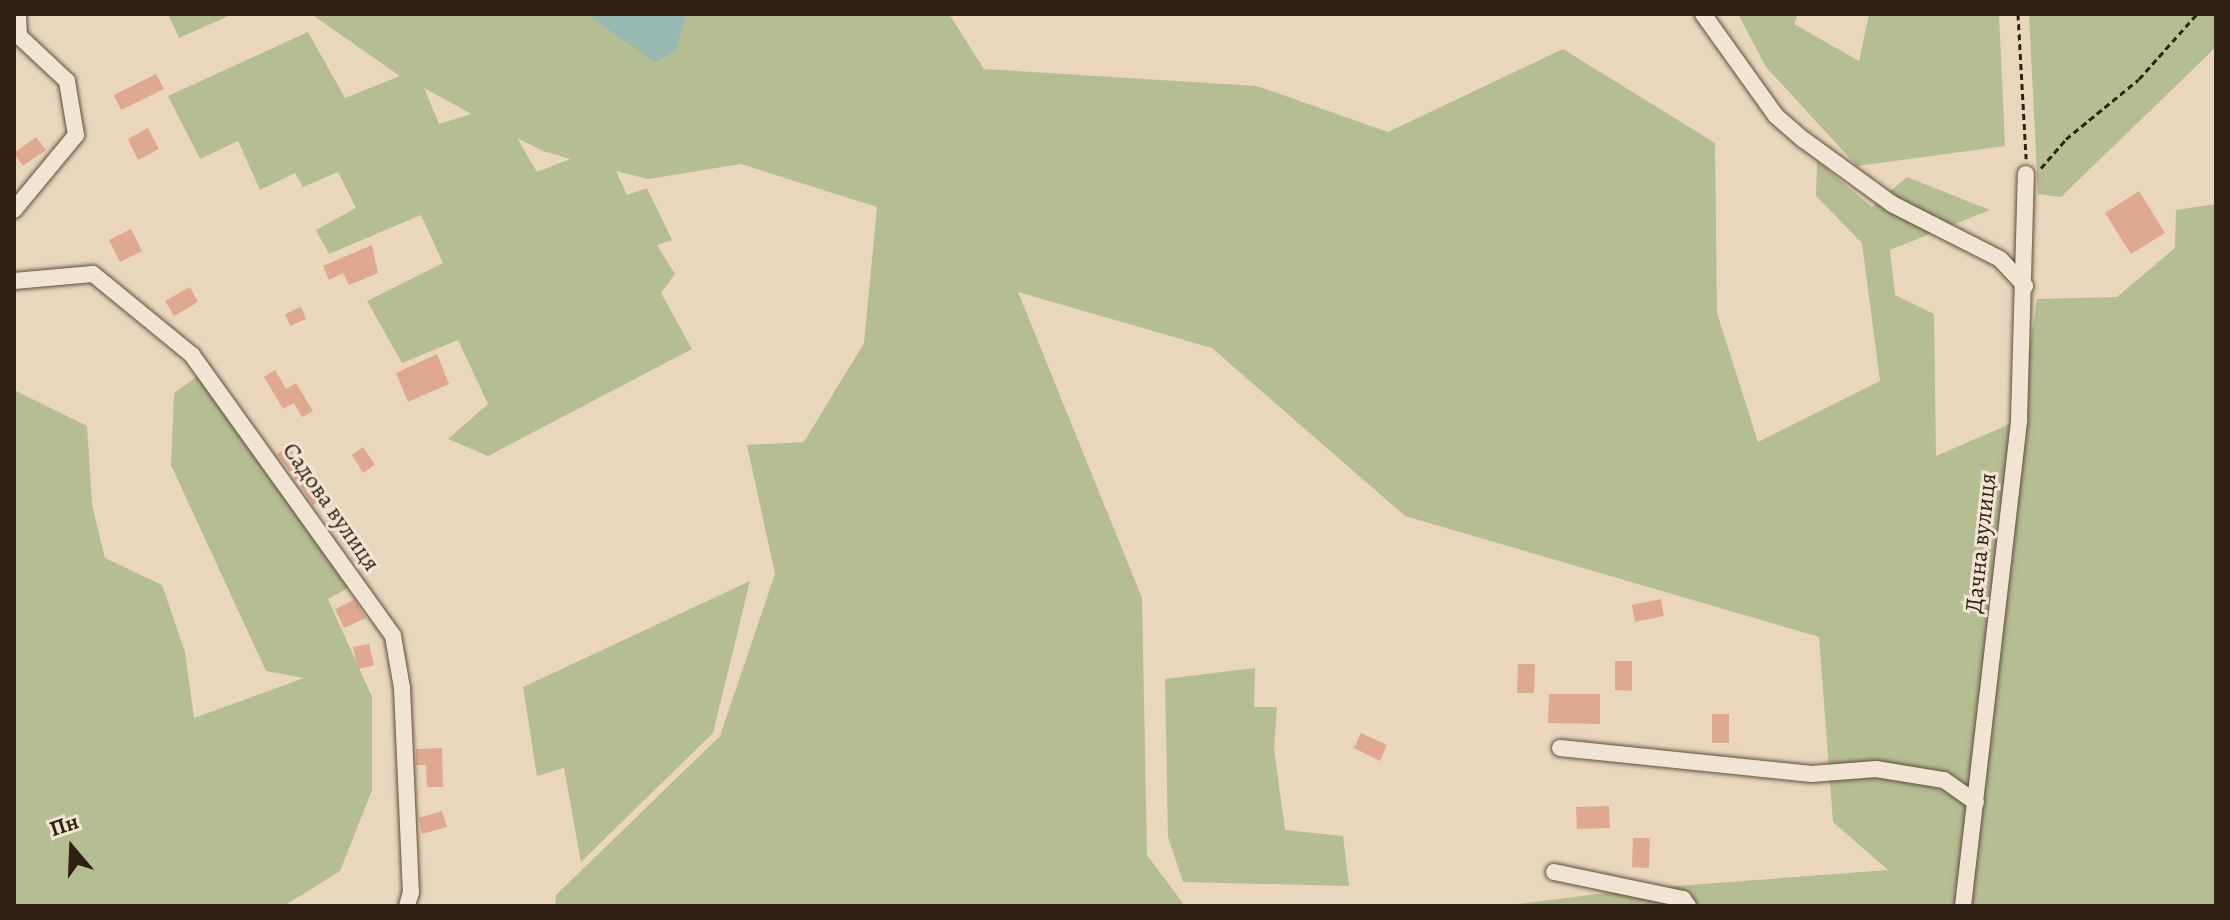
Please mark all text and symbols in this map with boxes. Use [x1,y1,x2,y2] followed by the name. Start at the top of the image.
[276,437,386,577] street label: Садова вулиця
[1959,471,2003,615] street label: Дачна вулиця
[46,806,83,844] text: Пн
[32,808,112,888] north arrow

